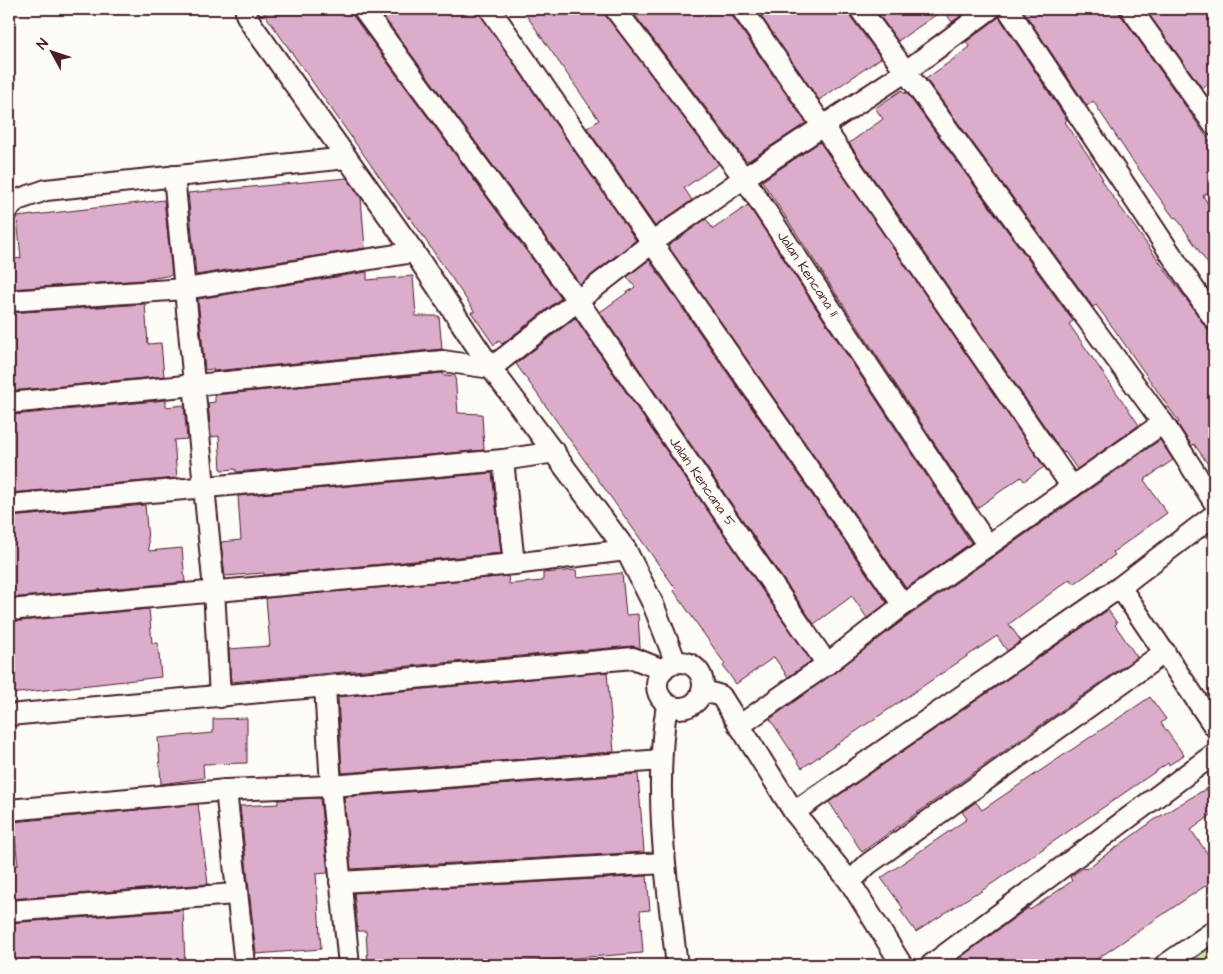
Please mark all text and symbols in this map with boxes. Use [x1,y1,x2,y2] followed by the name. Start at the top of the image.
[28,28,78,78] north arrow
[32,34,53,54] text: N
[772,227,844,321] street label: Jalan Kencana 11
[664,433,740,531] street label: Jalan Kencana 5

